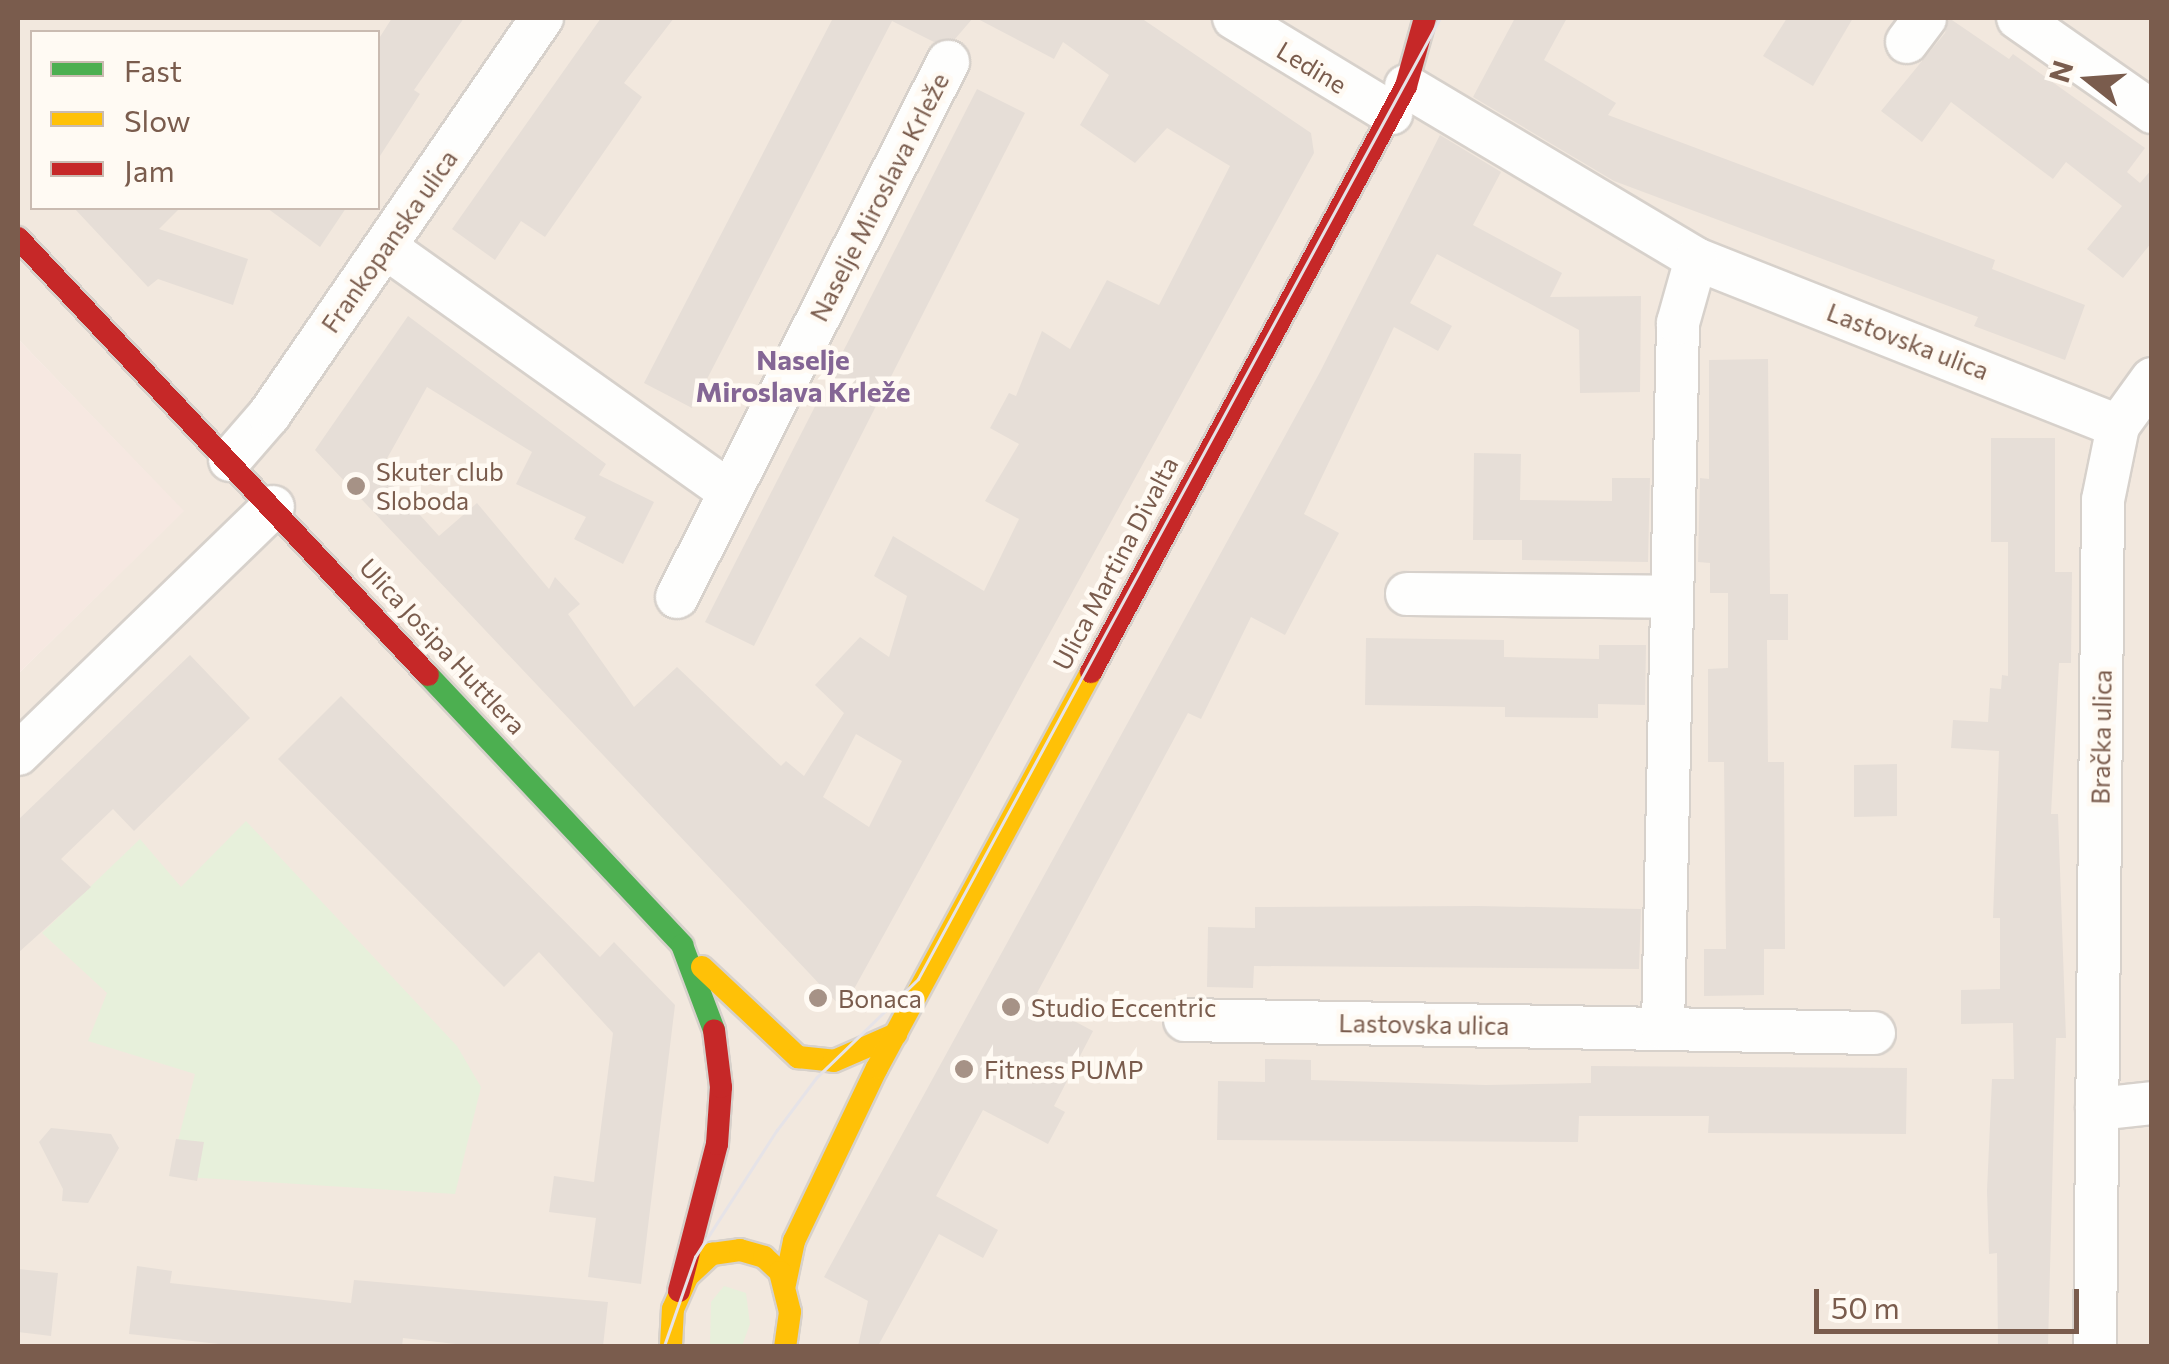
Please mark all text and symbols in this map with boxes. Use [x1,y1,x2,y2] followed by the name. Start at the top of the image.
[30,30,380,210] legend
[2039,30,2139,130] north arrow
[1272,35,1352,99] street label: Ledine
[124,51,182,88] text: Fast
[2041,56,2080,86] text: N
[803,68,955,326] street label: Naselje Miroslava Krleže
[124,101,191,138] text: Slow
[315,144,463,338] street label: Frankopanska ulica
[124,151,175,188] text: Jam
[1823,296,1993,386] street label: Lastovska ulica
[695,342,911,408] district label: Naselje Miroslava Krleže
[1046,451,1184,675] street label: Ulica Martina Divalta
[376,457,504,516] place label: Skuter club Sloboda
[345,475,367,497] marker: Skuter club Sloboda
[354,552,532,740] street label: Ulica Josipa Huttlera
[2085,669,2117,805] street label: Bračka ulica
[838,983,922,1013] place label: Bonaca
[807,987,829,1009] marker: Bonaca
[1031,992,1216,1022] place label: Studio Eccentric
[1000,996,1022,1018] marker: Studio Eccentric
[1338,1008,1510,1040] street label: Lastovska ulica
[984,1054,1143,1084] place label: Fitness PUMP
[953,1058,975,1080] marker: Fitness PUMP
[1819,1269,2084,1331] scale bar
[1831,1288,1900,1325] text: 50 m

